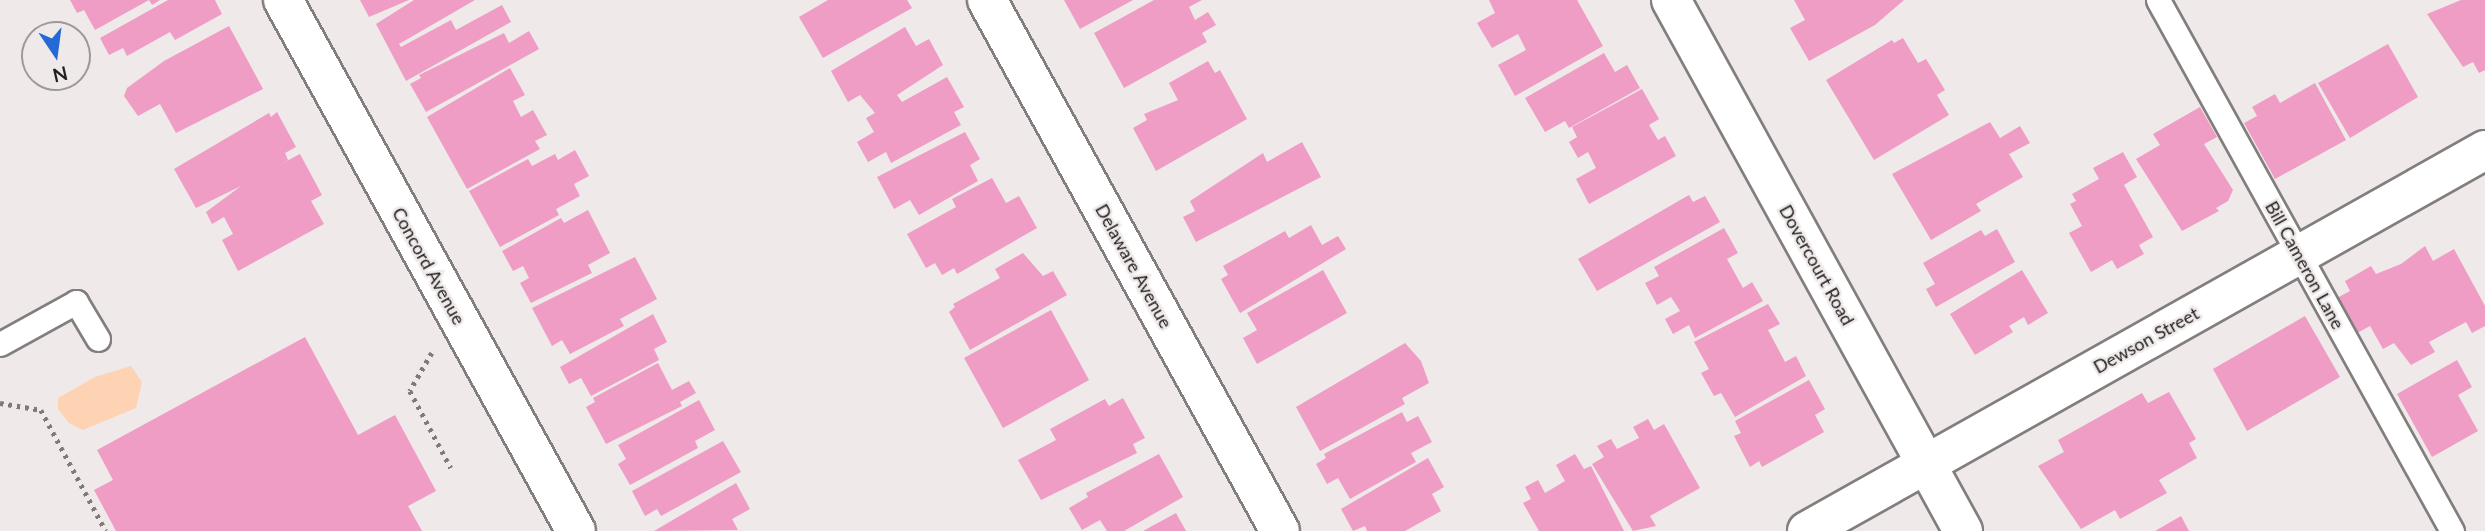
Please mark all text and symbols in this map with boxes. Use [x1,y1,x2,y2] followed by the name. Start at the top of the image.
[21,21,91,91] north arrow
[51,62,70,88] text: N
[2261,197,2349,333] street label: Bill Cameron Lane
[1091,200,1177,332] street label: Delaware Avenue
[1775,201,1859,329] street label: Dovercourt Road
[388,203,470,329] street label: Concord Avenue
[2090,302,2202,378] street label: Dewson Street

